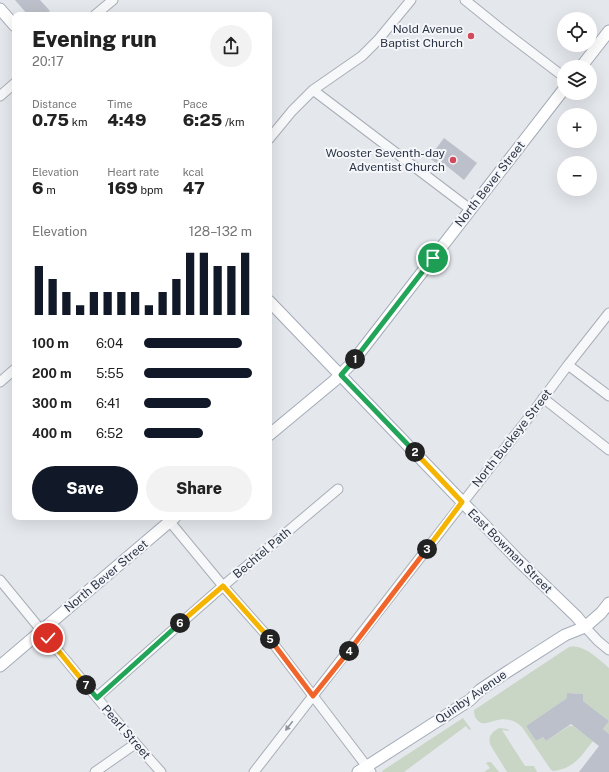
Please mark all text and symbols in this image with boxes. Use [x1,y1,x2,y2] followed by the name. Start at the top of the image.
[557,12,597,196] map controls
[557,12,597,52] button: locate
[380,22,463,50] place label: Nold Avenue Baptist Church
[210,25,252,67] button: share
[32,26,157,52] text: Evening run
[466,31,476,41] marker: Nold Avenue Baptist Church
[32,54,64,69] text: 20:17
[557,60,597,100] button: layers
[32,98,77,110] text: Distance
[107,98,132,110] text: Time
[183,98,208,110] text: Pace
[557,108,597,148] button: +
[32,110,69,130] text: 0.75
[107,110,146,130] text: 4:49
[183,110,222,130] text: 6:25
[69,116,87,128] text: km
[222,116,245,128] text: /km
[452,138,528,230] street label: North Bever Street
[325,146,446,174] place label: Wooster Seventh-day Adventist Church
[448,155,458,165] marker: Wooster Seventh-day Adventist Church
[557,156,597,196] button: −
[32,166,79,178] text: Elevation
[107,166,159,178] text: Heart rate
[183,166,204,178] text: kcal
[32,178,44,198] text: 6
[107,178,138,198] text: 169
[183,178,205,198] text: 47
[44,184,56,196] text: m
[138,184,163,196] text: bpm
[32,224,87,239] text: Elevation
[189,224,252,239] text: 128–132 m
[416,241,450,275] pin
[422,247,444,269] icon: arrive
[32,336,69,351] text: 100 m
[96,336,123,351] text: 6:04
[345,349,365,369] pin: 1
[353,353,357,365] text: 1
[32,366,72,381] text: 200 m
[96,366,124,381] text: 5:55
[469,386,555,490] street label: North Buckeye Street
[32,396,72,411] text: 300 m
[96,396,120,411] text: 6:41
[32,426,72,441] text: 400 m
[96,426,123,441] text: 6:52
[405,442,425,462] pin: 2
[412,446,419,458] text: 2
[32,466,138,512] button: Save
[146,466,252,512] button: Share
[465,506,555,596] street label: East Bowman Street
[230,525,294,581] street label: Bechtel Path
[61,537,151,615] street label: North Bever Street
[417,539,437,559] pin: 3
[423,543,431,555] text: 3
[170,613,190,633] pin: 6
[176,617,184,629] text: 6
[31,621,65,655] pin
[37,627,59,649] icon: check
[260,629,280,649] pin: 5
[266,633,274,645] text: 5
[339,641,359,661] pin: 4
[345,645,353,657] text: 4
[433,667,509,727] street label: Quinby Avenue
[76,675,96,695] pin: 7
[83,679,89,691] text: 7
[99,702,154,762] street label: Pearl Street
[285,721,294,732] one-way arrow

